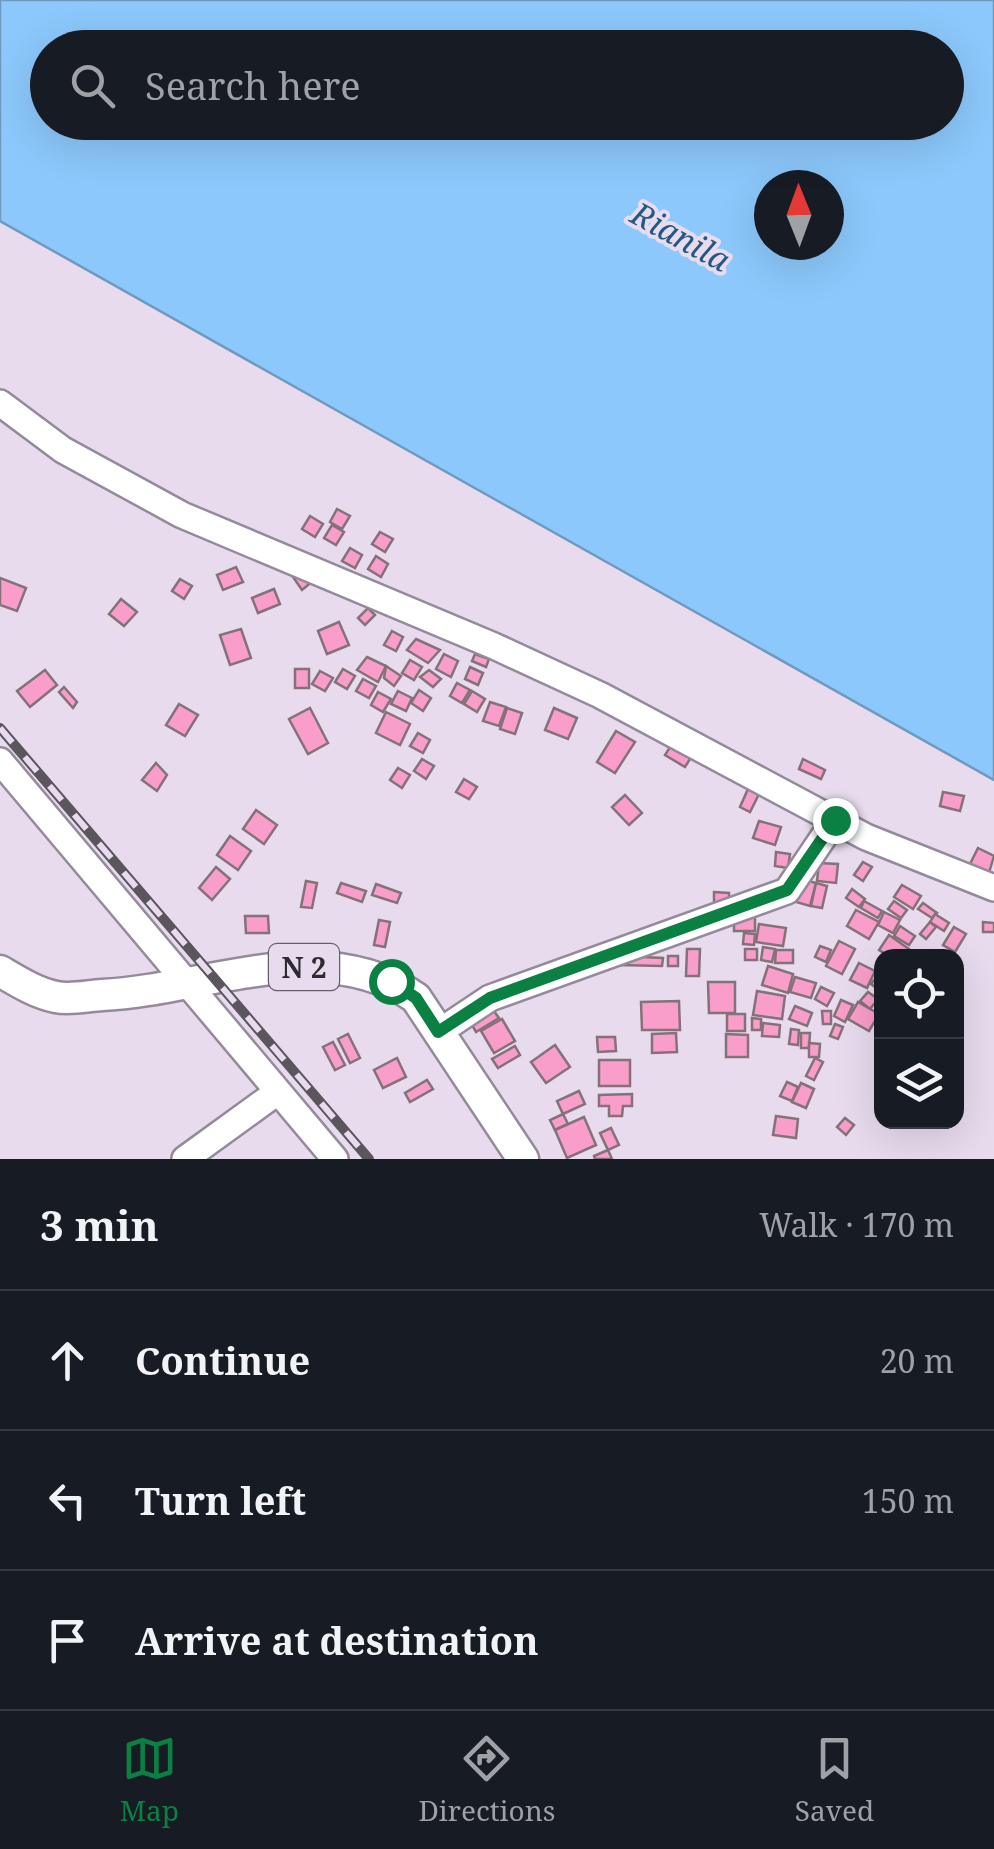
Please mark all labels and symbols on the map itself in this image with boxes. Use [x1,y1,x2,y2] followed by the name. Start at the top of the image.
[754,170,844,260] north arrow
[623,191,738,281] water label: Rianila
[813,798,859,844] route end
[269,944,339,990] road number: N 2
[369,959,415,1005] route start

